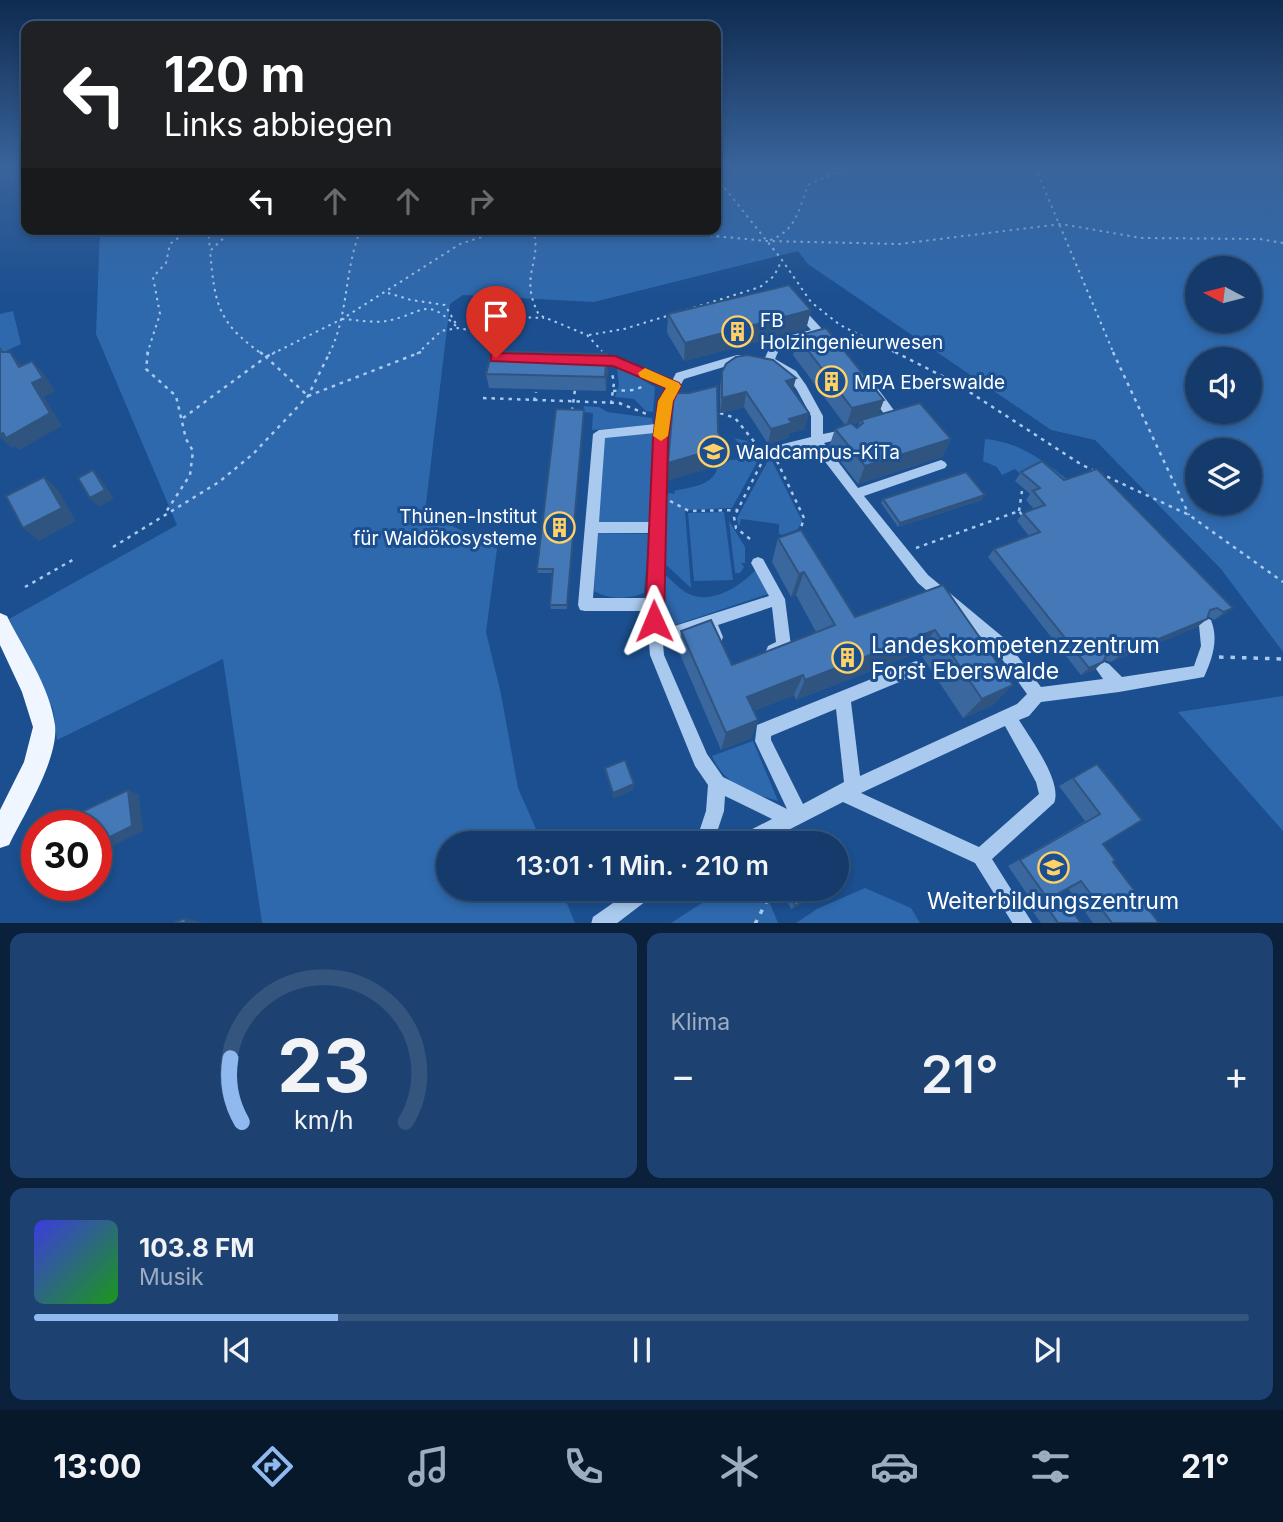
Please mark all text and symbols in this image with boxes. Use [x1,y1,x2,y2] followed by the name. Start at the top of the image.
[164,45,305,104] text: 120 m
[49,49,140,140] icon: left
[164,105,393,144] text: Links abbiegen
[243,182,281,220] icon: left
[316,182,354,220] icon: ahead
[389,182,427,220] icon: ahead
[462,182,500,220] icon: right
[1185,256,1262,332] north arrow
[1185,256,1262,515] map controls
[466,286,526,358] pin
[477,297,515,335] icon: arrive
[760,309,943,354] place label: FB Holzingenieurwesen
[720,314,754,348] building icon: FB Holzingenieurwesen
[1185,347,1262,424] button: sound
[814,365,848,399] building icon: MPA Eberswalde
[854,371,1005,394] place label: MPA Eberswalde
[696,435,730,469] school or university icon: Waldcampus-KiTa
[1185,438,1262,515] button: layers
[736,441,900,464] place label: Waldcampus-KiTa
[353,505,537,550] place label: Thünen-Institut für Waldökosysteme
[543,510,577,544] building icon: Thünen-Institut für Waldökosysteme
[617,584,691,658] position arrow
[871,631,1160,685] place label: Landeskompetenzzentrum Forst Eberswalde
[831,641,865,675] building icon: Landeskompetenzzentrum Forst Eberswalde
[21,810,112,901] speed limit sign: 30
[516,850,769,881] text: 13:01 · 1 Min. · 210 m
[1036,850,1070,884] school or university icon: Weiterbildungszentrum
[927,887,1179,915] place label: Weiterbildungszentrum
[671,1008,730,1036] text: Klima
[277,1021,370,1110] text: 23
[921,1043,999,1106] text: 21°
[671,1052,696,1098] text: −
[1224,1052,1249,1098] text: +
[294,1104,353,1134] text: km/h
[139,1232,255,1263] text: 103.8 FM
[139,1263,204,1291] text: Musik
[218,1331,256,1369] icon: previous
[623,1331,661,1369] icon: pause
[1028,1331,1066,1369] icon: next
[248,1442,297,1491] icon: directions
[404,1442,453,1491] icon: music
[559,1442,608,1491] icon: phone
[715,1442,764,1491] icon: climate
[870,1442,919,1491] icon: car
[1026,1442,1075,1491] icon: filters
[53,1447,142,1486] text: 13:00
[1181,1447,1230,1486] text: 21°

